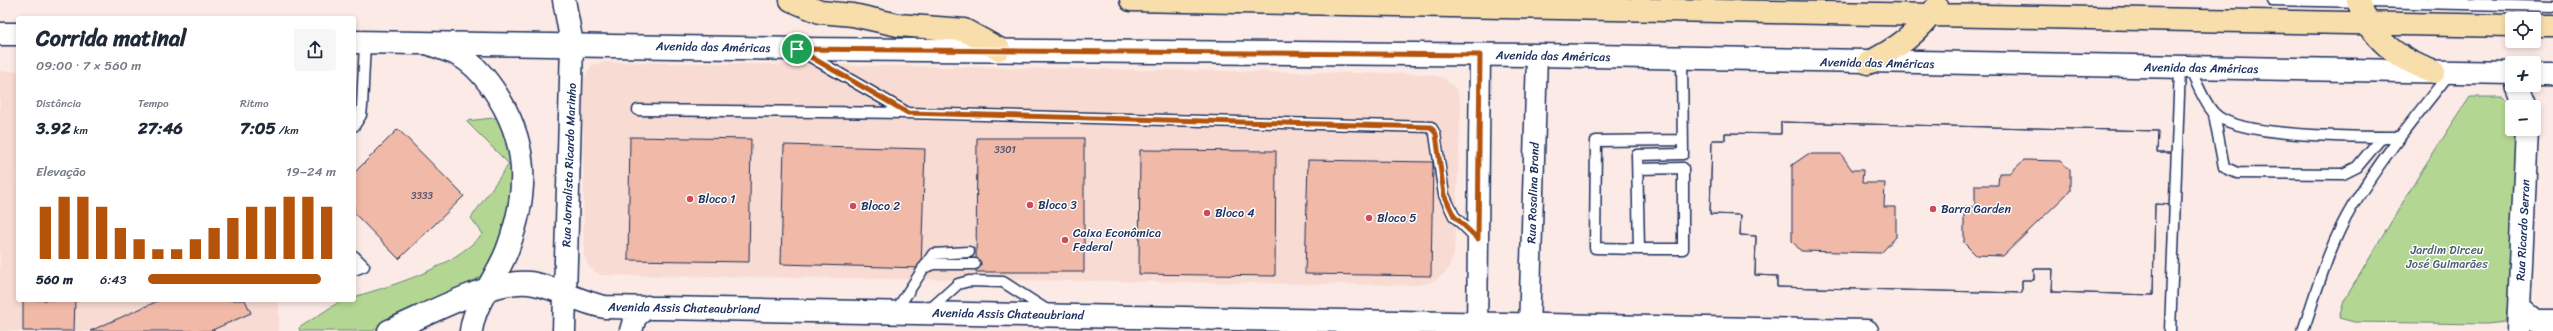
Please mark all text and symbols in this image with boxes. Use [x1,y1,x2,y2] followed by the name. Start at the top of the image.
[2505,12,2541,136] map controls
[2505,12,2541,48] button: locate
[36,19,186,58] text: Corrida matinal
[294,29,336,71] button: share
[780,32,814,66] pin
[655,35,770,59] street label: Avenida das Américas
[786,38,808,60] icon: arrive
[1495,44,1610,68] street label: Avenida das Américas
[1819,51,1934,75] street label: Avenida das Américas
[36,54,141,77] text: 09:00 · 7 × 560 m
[2143,56,2258,80] street label: Avenida das Américas
[2505,56,2541,92] button: +
[555,83,583,247] street label: Rua Jornalista Ricardo Marinho
[36,94,81,113] text: Distância
[138,94,169,113] text: Tempo
[240,94,269,113] text: Ritmo
[2505,100,2541,136] button: −
[36,113,71,143] text: 3.92
[138,113,183,143] text: 27:46
[240,113,276,143] text: 7:05
[71,121,88,140] text: km
[276,121,299,140] text: /km
[994,141,1016,159] house number: 3301
[1520,141,1546,244] street label: Rua Rosalina Brand
[36,160,86,183] text: Elevação
[286,160,336,183] text: 19–24 m
[2509,178,2537,281] street label: Rua Ricardo Serran
[411,187,433,205] house number: 3333
[698,188,735,210] place label: Bloco 1
[685,194,695,204] marker: Bloco 1
[1038,194,1077,216] place label: Bloco 3
[861,195,900,217] place label: Bloco 2
[1941,198,2011,220] place label: Barra Garden
[1025,200,1035,210] marker: Bloco 3
[848,201,858,211] marker: Bloco 2
[1215,202,1255,224] place label: Bloco 4
[1928,204,1938,214] marker: Barra Garden
[1377,207,1417,229] place label: Bloco 5
[1202,208,1212,218] marker: Bloco 4
[1364,213,1374,223] marker: Bloco 5
[1073,222,1161,258] place label: Caixa Econômica Federal
[1060,235,1070,245] marker: Caixa Econômica Federal
[2405,239,2488,275] park label: Jardim Dirceu José Guimarães
[36,268,73,291] text: 560 m
[100,268,127,291] text: 6:43
[607,296,761,320] street label: Avenida Assis Chateaubriand
[931,302,1085,326] street label: Avenida Assis Chateaubriand

